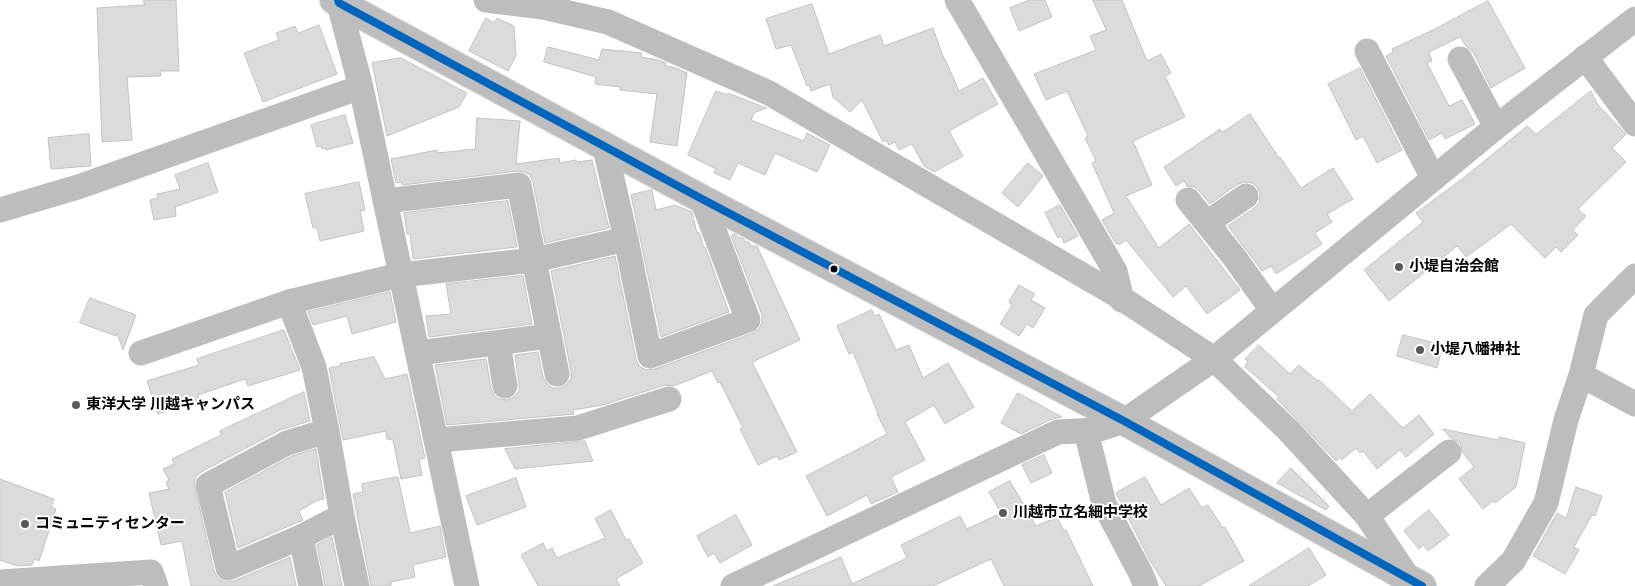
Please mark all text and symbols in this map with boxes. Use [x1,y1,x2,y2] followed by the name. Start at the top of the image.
[1409,258,1499,276] place label: 小堤自治会館
[1393,261,1405,273] marker: 小堤自治会館
[829,264,839,274] unlabelled marker
[1430,341,1520,359] place label: 小堤八幡神社
[1414,344,1426,356] marker: 小堤八幡神社
[86,396,255,414] place label: 東洋大学 川越キャンパス
[70,399,82,411] marker: 東洋大学 川越キャンパス
[1013,504,1148,522] place label: 川越市立名細中学校
[997,507,1009,519] marker: 川越市立名細中学校
[35,515,185,533] place label: コミュニティセンター
[19,518,31,530] marker: コミュニティセンター

